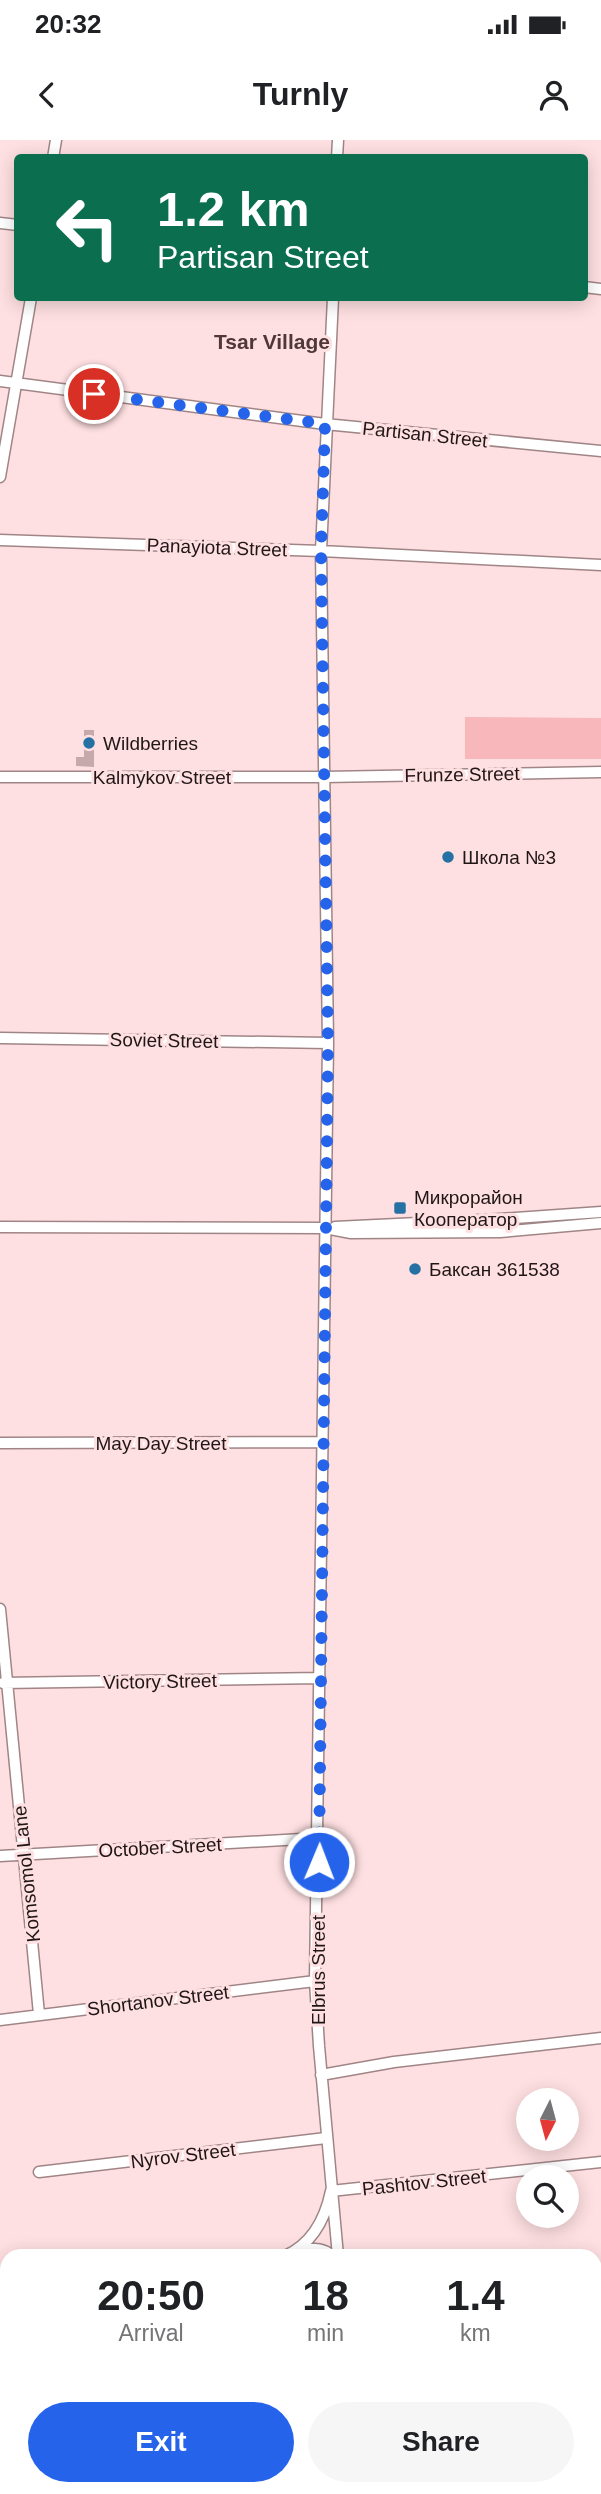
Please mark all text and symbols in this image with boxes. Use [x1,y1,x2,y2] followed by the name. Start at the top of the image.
[35,9,102,39] text: 20:32
[28,76,66,114] icon: back
[253,76,348,112] text: Turnly
[535,76,573,114] icon: person
[42,182,133,273] icon: left
[157,182,310,236] text: 1.2 km
[157,239,369,275] text: Partisan Street
[214,330,330,353] district label: Tsar Village
[64,364,124,424] pin
[75,375,113,413] icon: arrive
[361,417,489,452] street label: Partisan Street
[146,535,288,560] street label: Panayiota Street
[103,733,198,754] place label: Wildberries
[81,735,97,751] marker: Wildberries
[404,763,520,786] street label: Frunze Street
[93,767,232,788] street label: Kalmykov Street
[462,847,556,868] place label: Школа №3
[440,849,456,865] marker: Школа №3
[109,1029,219,1052] street label: Soviet Street
[414,1187,523,1230] place label: Микрорайон Кооператор
[392,1200,408,1216] marker: Микрорайон Кооператор
[429,1259,560,1280] place label: Баксан 361538
[407,1261,423,1277] marker: Баксан 361538
[96,1433,227,1454] street label: May Day Street
[103,1670,218,1693] street label: Victory Street
[9,1805,44,1943] street label: Komsomol Lane
[282,1825,356,1899] position arrow
[98,1834,223,1861] street label: October Street
[308,1914,329,2025] street label: Elbrus Street
[86,1981,231,2020] street label: Shortanov Street
[516,2088,579,2151] north arrow
[516,2088,579,2228] map controls
[129,2139,237,2172] street label: Nyrov Street
[361,2165,488,2199] street label: Pashtov Street
[516,2165,579,2228] button: search
[97,2272,205,2319] text: 20:50
[302,2272,349,2319] text: 18
[446,2272,505,2319] text: 1.4
[118,2320,184,2346] text: Arrival
[307,2320,344,2346] text: min
[460,2320,491,2346] text: km
[28,2402,294,2482] button: Exit
[308,2402,574,2482] button: Share

